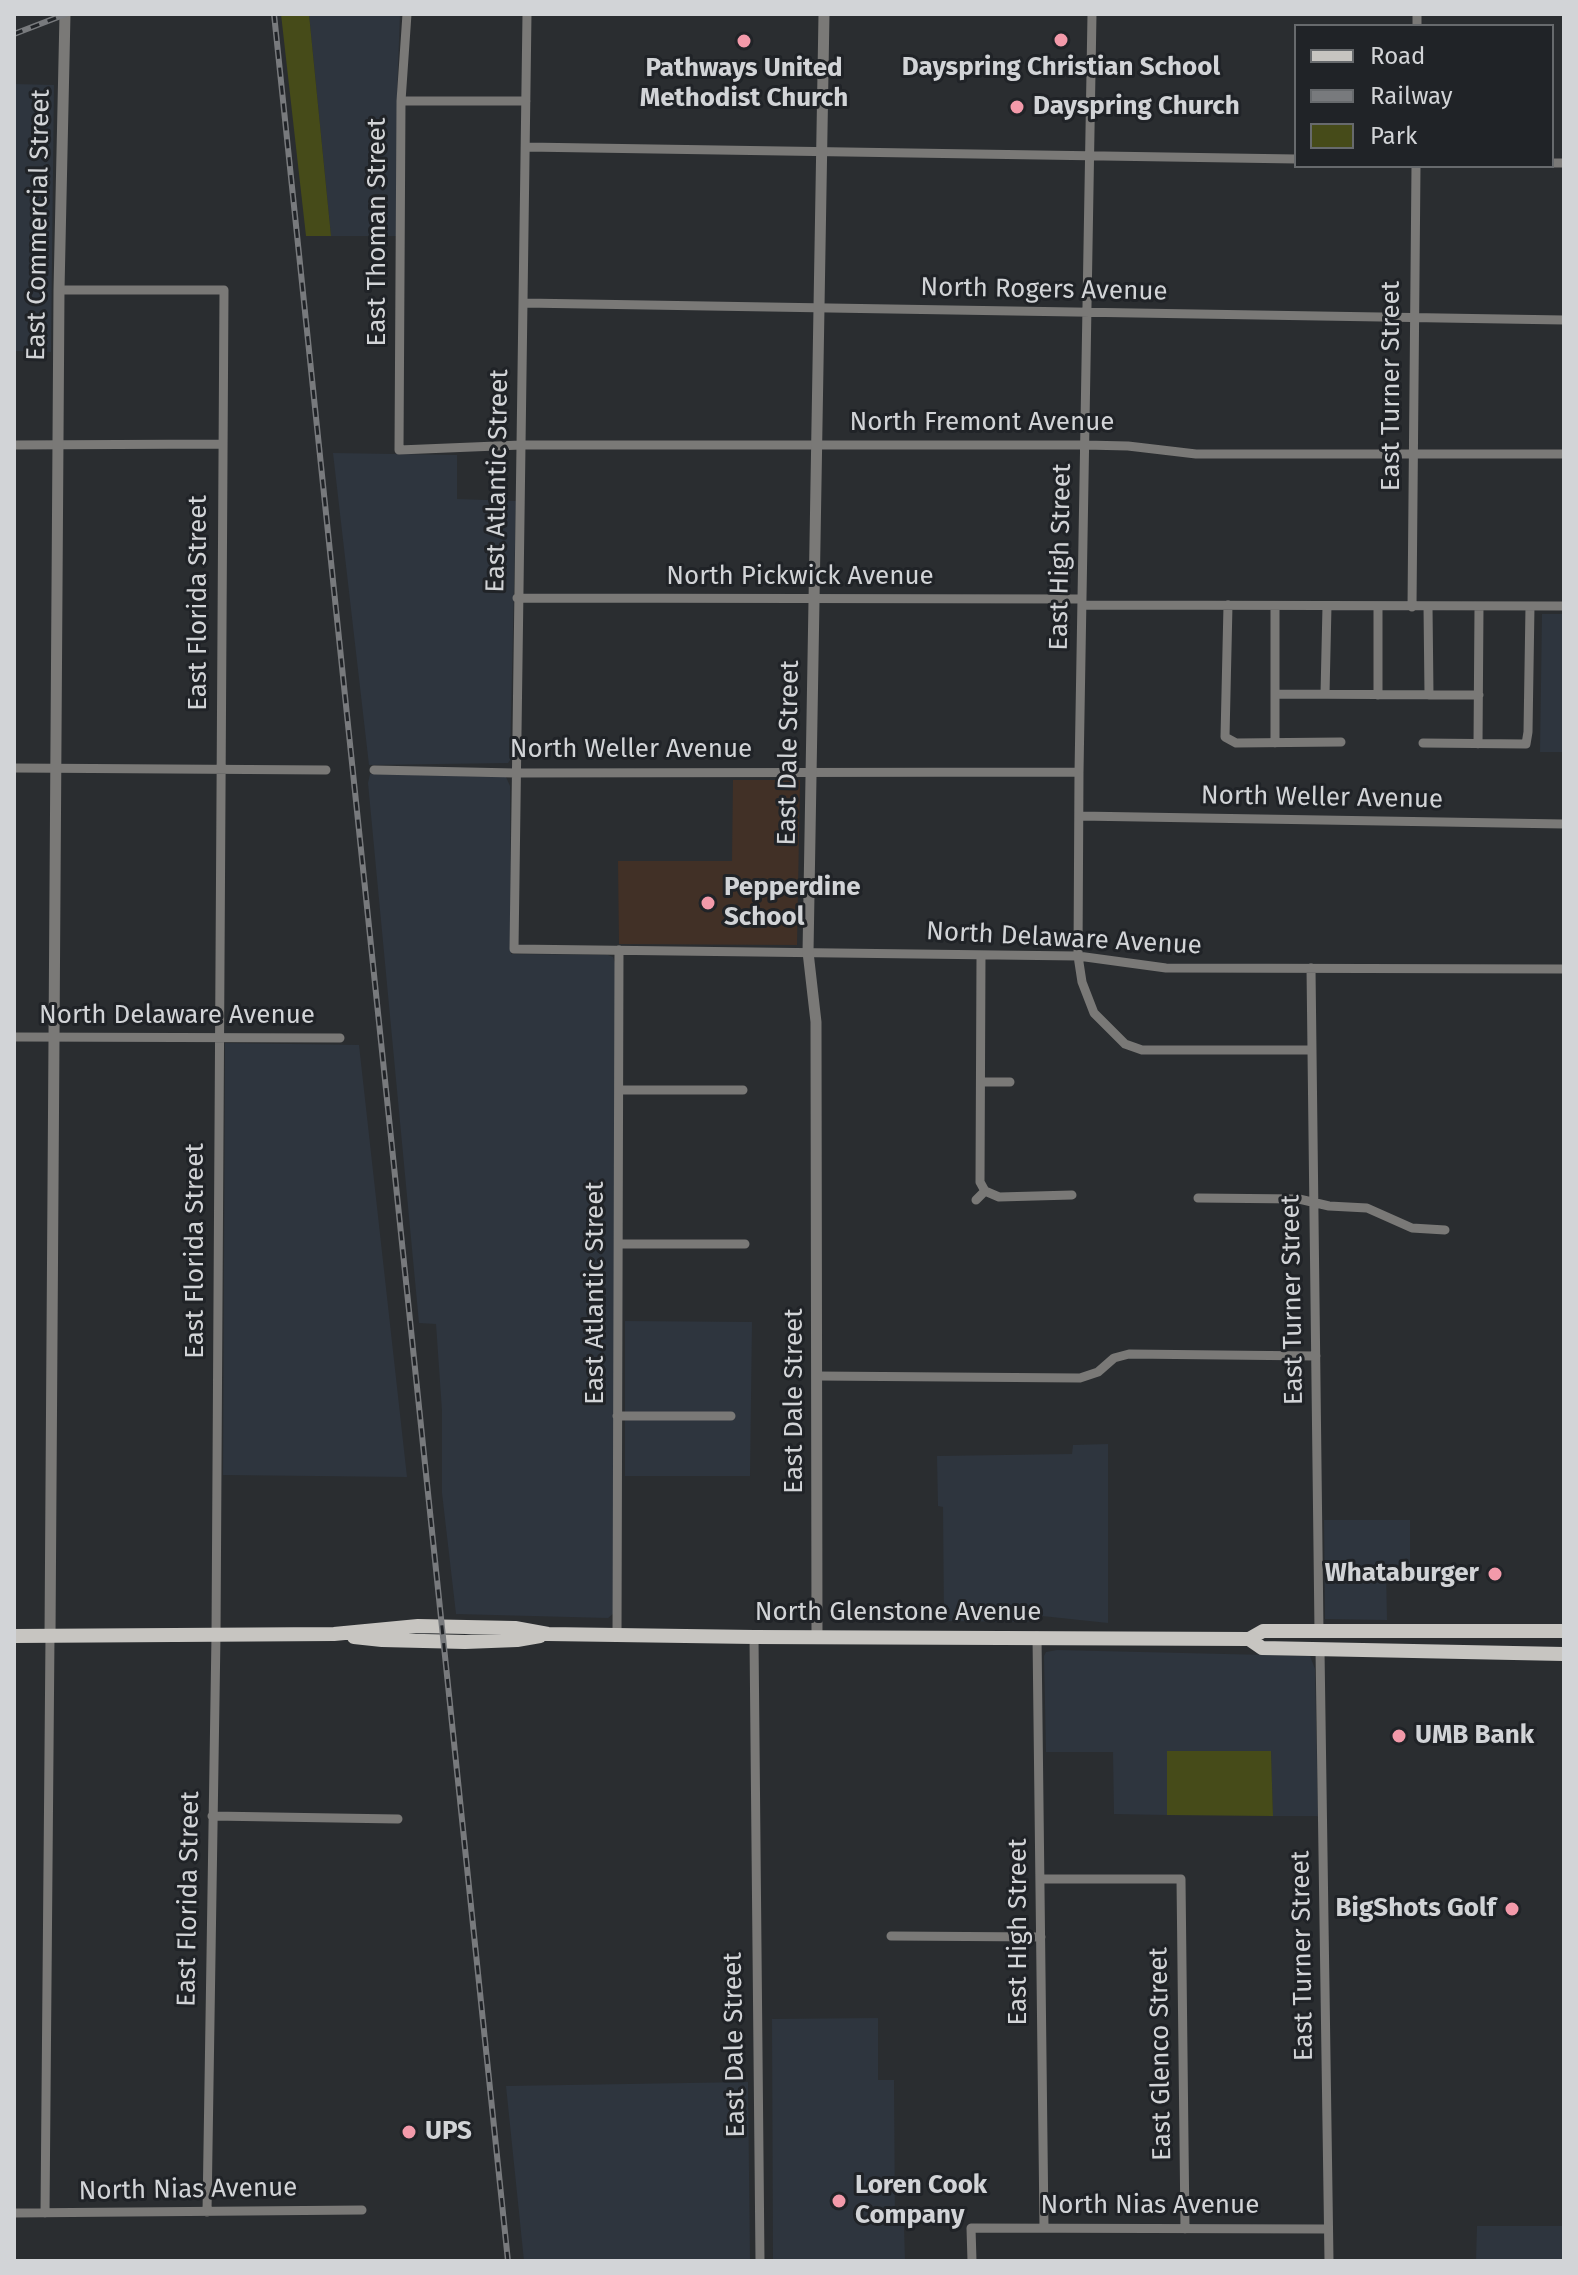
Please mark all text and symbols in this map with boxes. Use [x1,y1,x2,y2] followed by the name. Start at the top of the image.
[1294,24,1554,168] legend
[1052,31,1070,49] marker: Dayspring Christian School
[735,32,753,50] marker: Pathways United Methodist Church
[1370,42,1425,70] text: Road
[902,52,1220,84] place label: Dayspring Christian School
[640,53,848,114] place label: Pathways United Methodist Church
[1370,82,1453,110] text: Railway
[21,89,57,361] street label: East Commercial Street
[1033,91,1240,123] place label: Dayspring Church
[1008,98,1026,116] marker: Dayspring Church
[362,118,394,346] street label: East Thoman Street
[1370,122,1417,150] text: Park
[920,272,1168,308] street label: North Rogers Avenue
[1376,281,1408,491] street label: East Turner Street
[480,369,516,593] street label: East Atlantic Street
[849,407,1115,439] street label: North Fremont Avenue
[1044,463,1078,651] street label: East High Street
[183,495,215,711] street label: East Florida Street
[666,561,934,593] street label: North Pickwick Avenue
[772,660,806,846] street label: East Dale Street
[510,734,752,766] street label: North Weller Avenue
[1201,780,1443,816] street label: North Weller Avenue
[724,872,860,934] place label: Pepperdine School
[699,894,717,912] marker: Pepperdine School
[925,916,1203,962] street label: North Delaware Avenue
[39,1000,315,1032] street label: North Delaware Avenue
[180,1143,212,1359] street label: East Florida Street
[580,1181,612,1405] street label: East Atlantic Street
[1276,1195,1310,1405] street label: East Turner Street
[779,1308,811,1494] street label: East Dale Street
[1325,1558,1479,1590] place label: Whataburger
[1486,1565,1504,1583] marker: Whataburger
[755,1597,1041,1629] street label: North Glenstone Avenue
[1415,1720,1534,1752] place label: UMB Bank
[1390,1727,1408,1745] marker: UMB Bank
[172,1791,206,2007] street label: East Florida Street
[1003,1838,1035,2026] street label: East High Street
[1286,1851,1320,2061] street label: East Turner Street
[1336,1893,1496,1925] place label: BigShots Golf
[1503,1900,1521,1918] marker: BigShots Golf
[1144,1947,1178,2161] street label: East Glenco Street
[718,1952,752,2138] street label: East Dale Street
[425,2116,472,2148] place label: UPS
[400,2123,418,2141] marker: UPS
[855,2170,987,2232] place label: Loren Cook Company
[78,2172,298,2208] street label: North Nias Avenue
[1041,2190,1259,2222] street label: North Nias Avenue
[830,2192,848,2210] marker: Loren Cook Company

